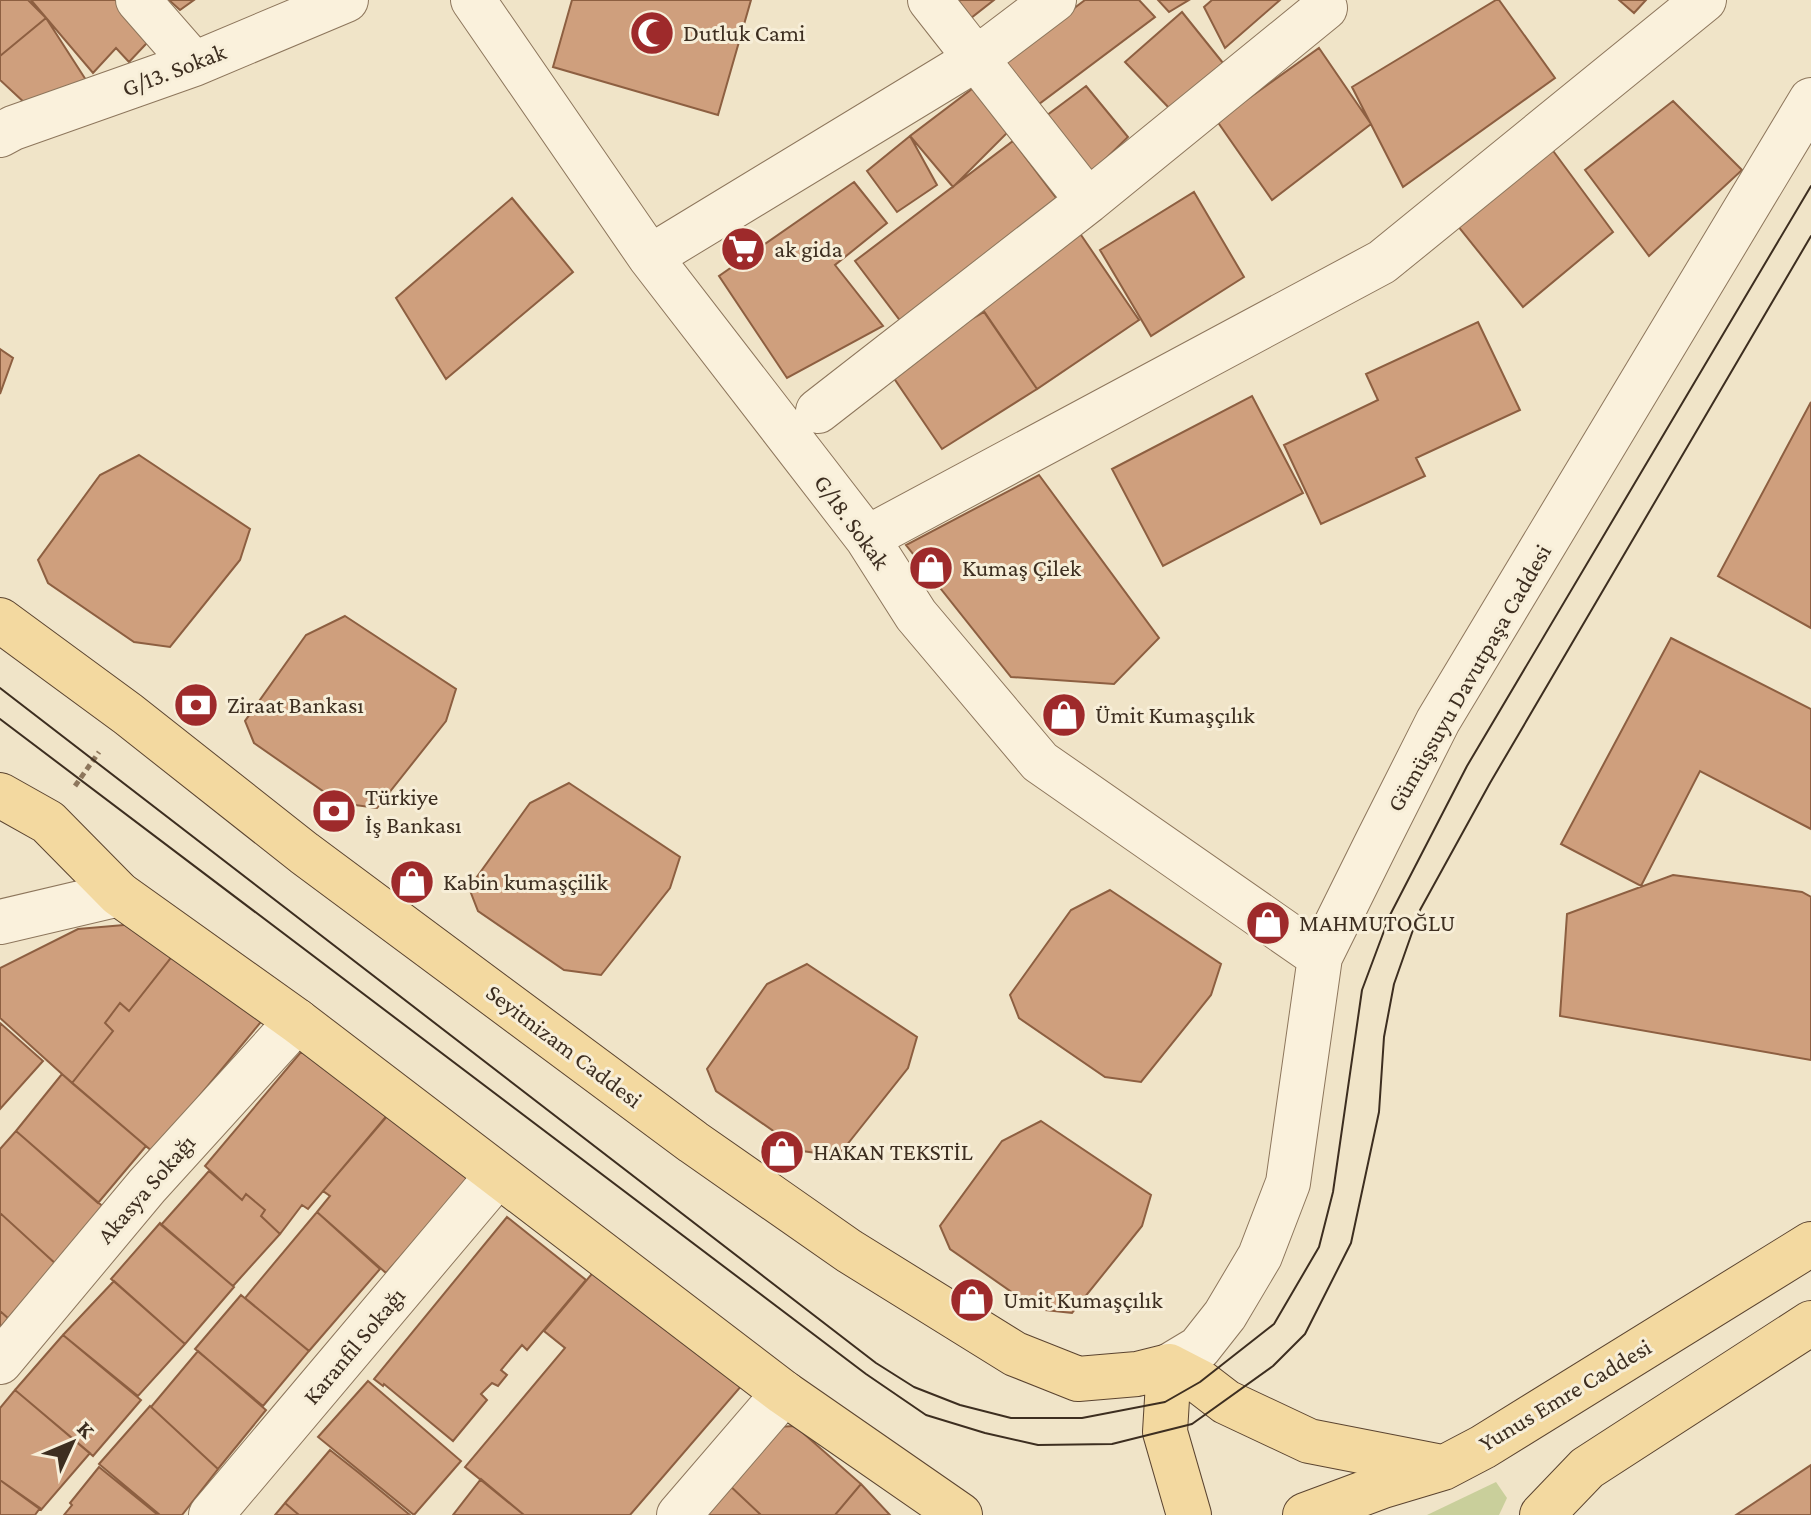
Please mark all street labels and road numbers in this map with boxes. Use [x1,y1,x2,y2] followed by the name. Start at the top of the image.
[118,37,230,102] street label: G/13. Sokak
[809,469,896,575] street label: G/18. Sokak
[1381,539,1556,816] street label: Gümüşsuyu Davutpaşa Caddesi
[481,978,647,1113] street label: Seyitnizam Caddesi
[91,1129,200,1249] street label: Akasya Sokağı
[297,1282,410,1409] street label: Karanfil Sokağı
[1474,1333,1656,1457] street label: Yunus Emre Caddesi

